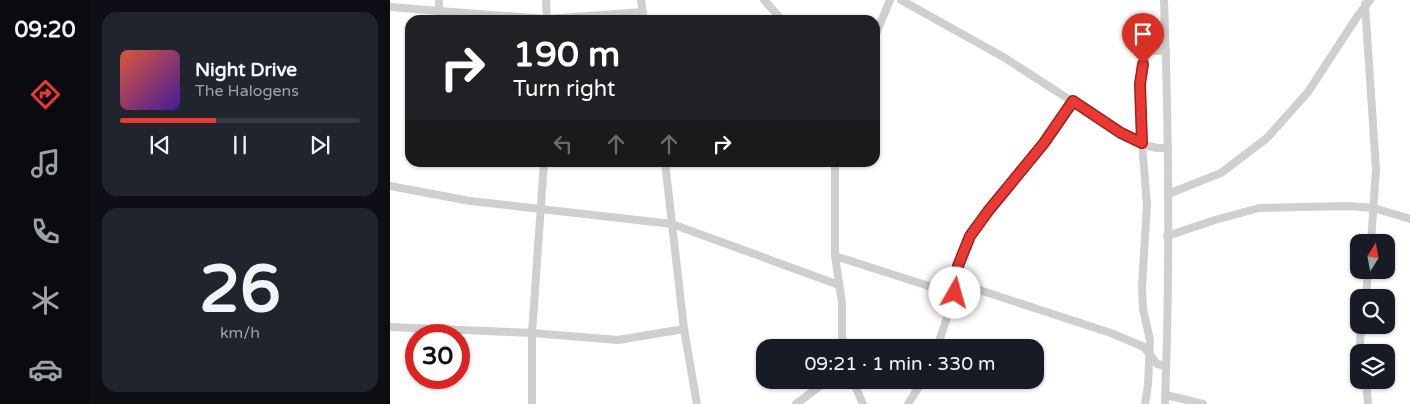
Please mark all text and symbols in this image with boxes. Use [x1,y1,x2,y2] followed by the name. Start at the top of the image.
[1122,13,1164,64] pin
[15,17,75,43] text: 09:20
[1129,20,1157,48] icon: arrive
[513,34,620,76] text: 190 m
[430,35,495,100] icon: right
[195,59,297,81] text: Night Drive
[513,76,615,102] text: Turn right
[28,77,63,112] icon: directions
[195,81,299,101] text: The Halogens
[549,130,577,158] icon: left
[602,130,630,158] icon: ahead
[655,130,683,158] icon: ahead
[708,130,736,158] icon: right
[146,131,174,159] icon: previous
[226,131,254,159] icon: pause
[306,131,334,159] icon: next
[28,146,63,181] icon: music
[28,214,63,249] icon: phone
[1350,234,1395,279] north arrow
[1350,234,1395,389] map controls
[199,251,281,330] text: 26
[928,266,980,318] position arrow
[28,283,63,318] icon: climate
[1350,289,1395,334] button: search
[220,323,260,343] text: km/h
[405,324,470,389] speed limit sign: 30
[1350,344,1395,389] button: layers
[28,352,63,387] icon: car
[804,353,996,375] text: 09:21 · 1 min · 330 m

